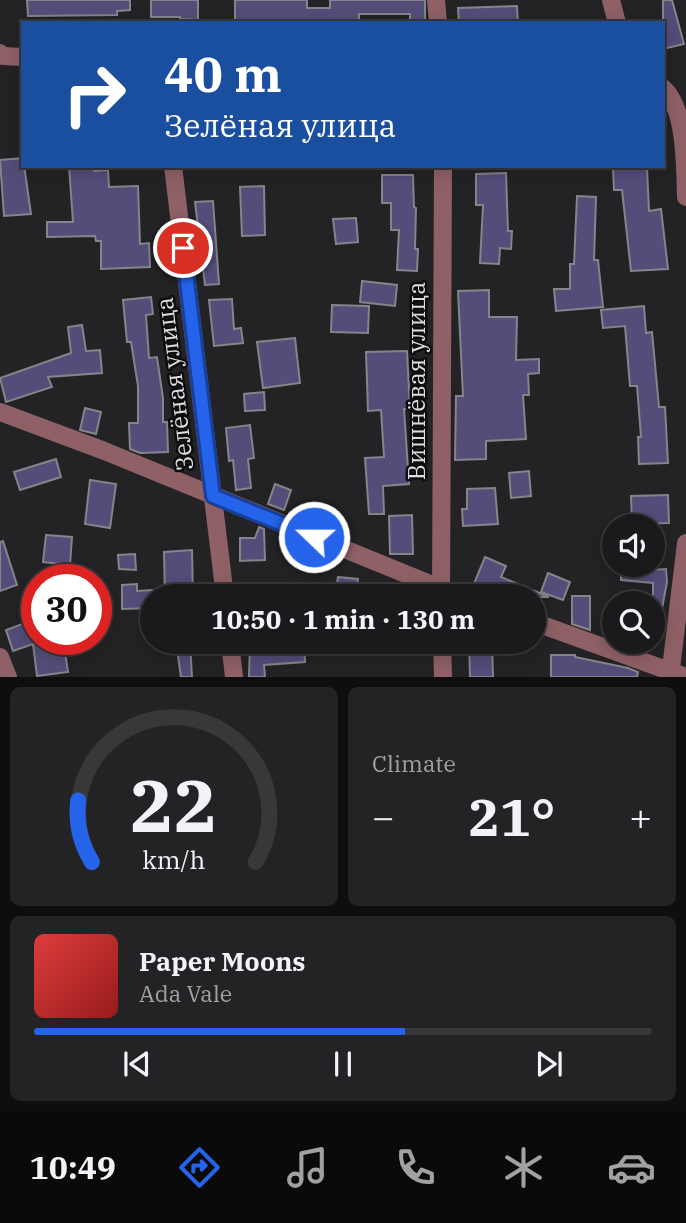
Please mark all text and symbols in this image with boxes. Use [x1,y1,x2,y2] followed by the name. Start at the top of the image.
[164,42,282,105] text: 40 m
[49,49,140,140] icon: right
[164,104,396,146] text: Зелёная улица
[153,218,213,278] pin
[164,229,202,267] icon: arrive
[400,282,432,480] street label: Вишнёвая улица
[148,296,201,473] street label: Зелёная улица
[277,500,351,574] position arrow
[602,514,665,654] map controls
[602,514,665,577] button: sound
[21,564,112,655] speed limit sign: 30
[602,591,665,654] button: search
[211,602,475,636] text: 10:50 · 1 min · 130 m
[372,748,456,778] text: Climate
[130,758,218,853] text: 22
[469,783,555,850] text: 21°
[372,792,395,841] text: −
[629,792,652,841] text: +
[142,843,206,876] text: km/h
[139,944,306,978] text: Paper Moons
[139,978,232,1008] text: Ada Vale
[118,1045,156,1083] icon: previous
[324,1045,362,1083] icon: pause
[530,1045,568,1083] icon: next
[175,1143,224,1192] icon: directions
[283,1143,332,1192] icon: music
[391,1143,440,1192] icon: phone
[499,1143,548,1192] icon: climate
[607,1143,656,1192] icon: car
[30,1146,116,1188] text: 10:49

